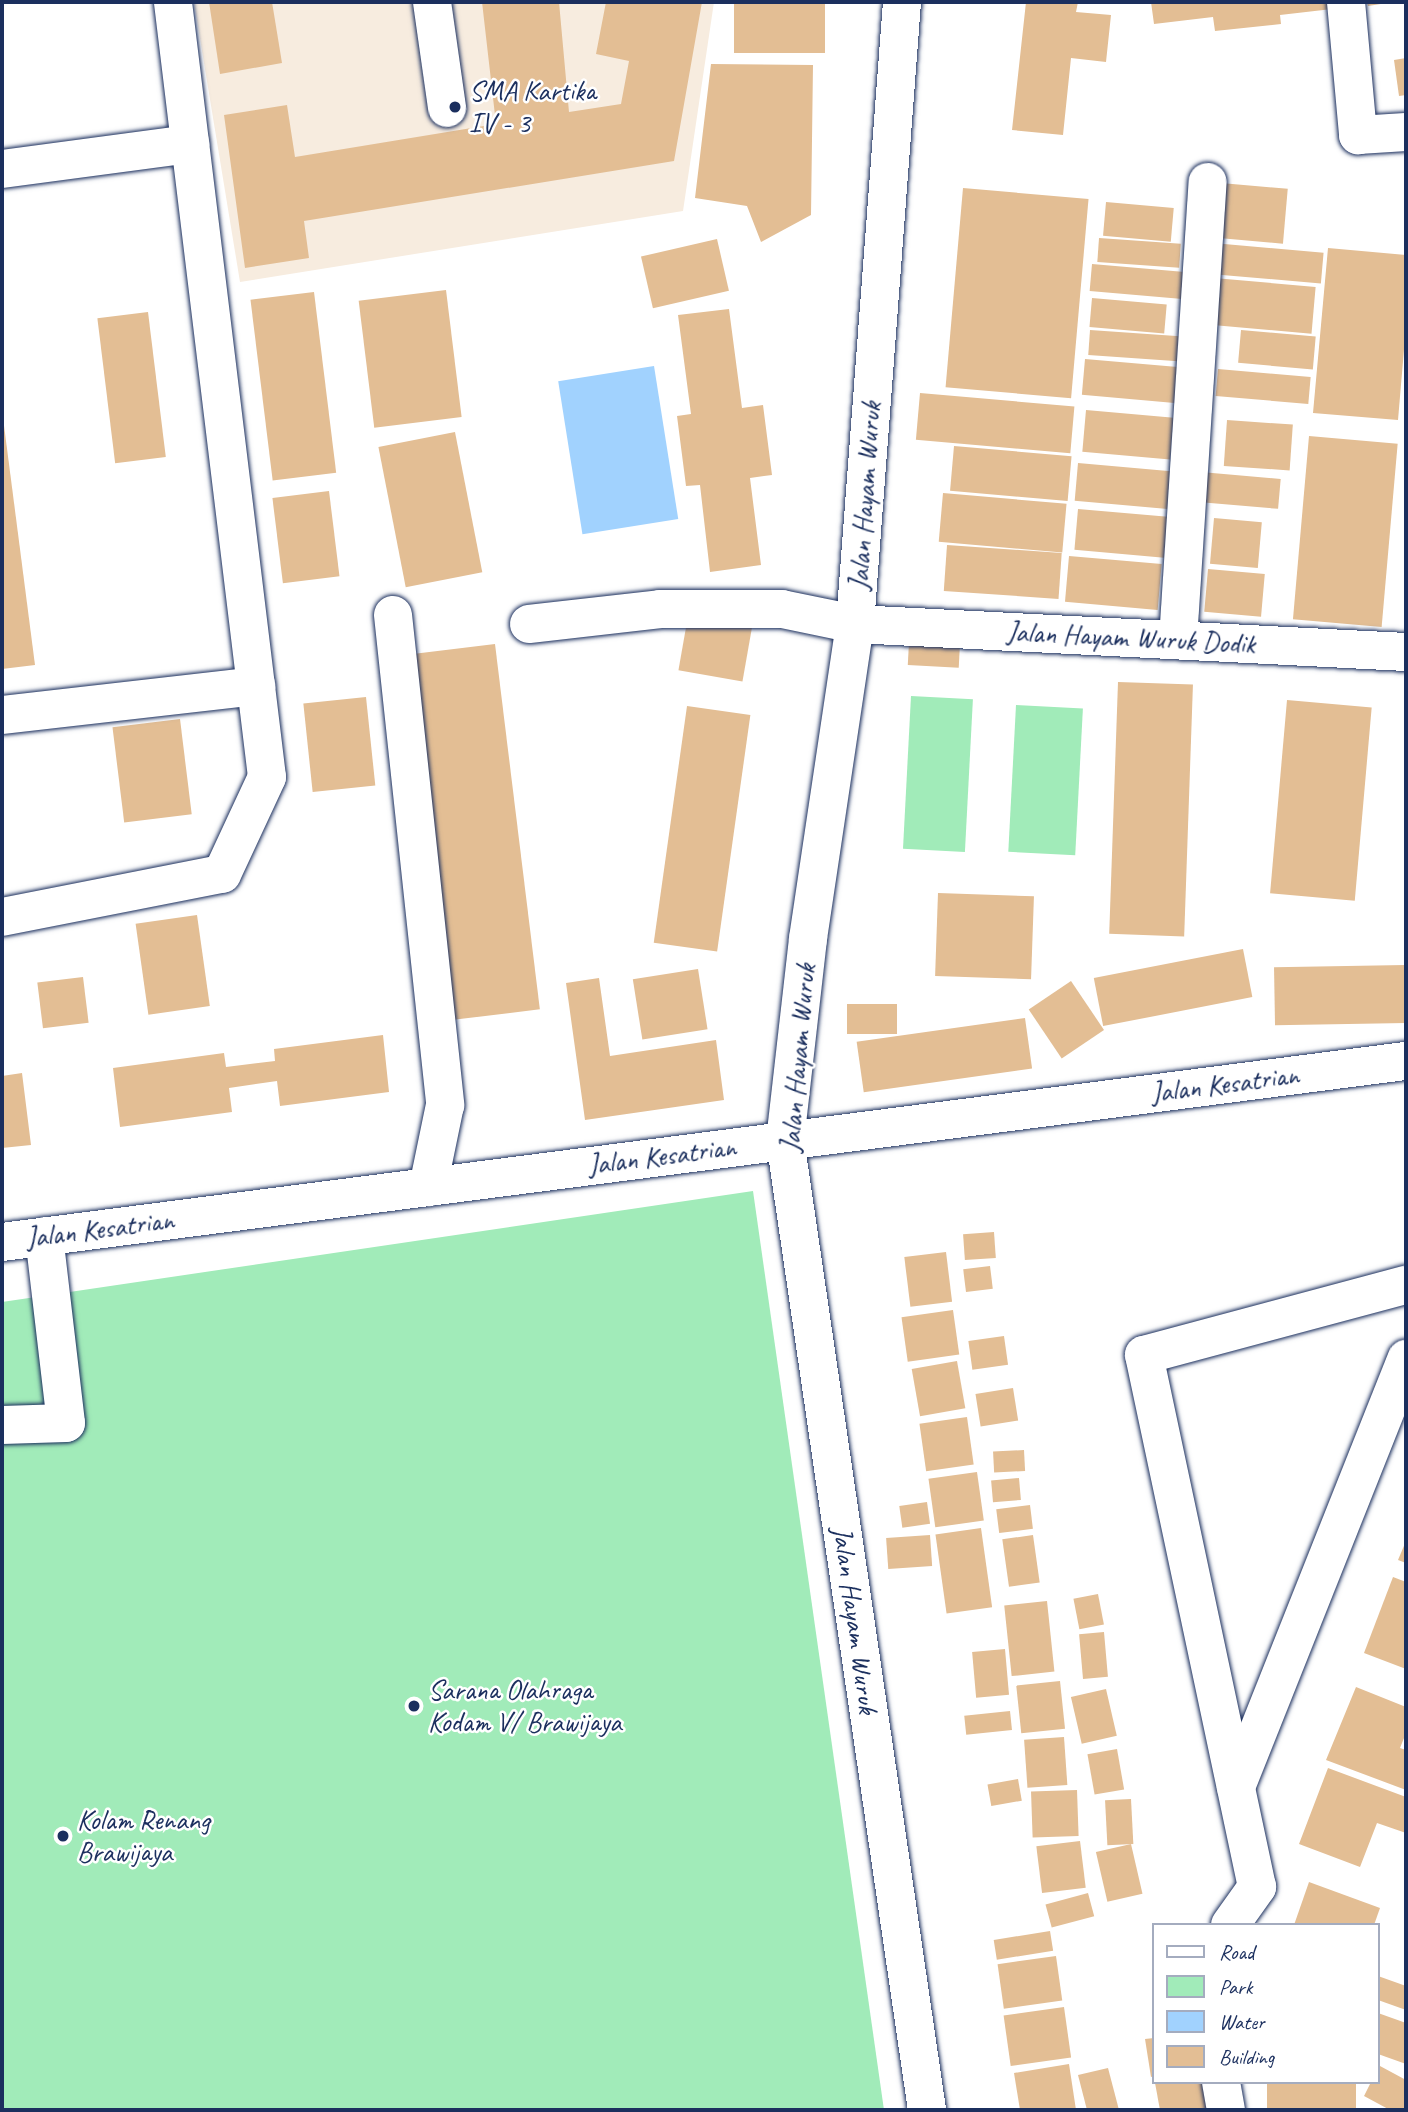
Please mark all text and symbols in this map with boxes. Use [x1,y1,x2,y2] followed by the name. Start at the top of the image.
[469,74,595,140] place label: SMA Kartika IV - 3
[447,99,463,115] marker: SMA Kartika IV - 3
[842,400,888,592] street label: Jalan Hayam Wuruk
[1006,615,1256,661] street label: Jalan Hayam Wuruk Dodik
[773,962,823,1154] street label: Jalan Hayam Wuruk
[1150,1058,1300,1110] street label: Jalan Kesatrian
[587,1130,737,1182] street label: Jalan Kesatrian
[25,1203,175,1255] street label: Jalan Kesatrian
[825,1524,885,1716] street label: Jalan Hayam Wuruk
[428,1673,621,1739] place label: Sarana Olahraga Kodam V/ Brawijaya
[406,1698,422,1714] marker: Sarana Olahraga Kodam V/ Brawijaya
[77,1803,210,1869] place label: Kolam Renang Brawijaya
[55,1828,71,1844] marker: Kolam Renang Brawijaya
[1152,1923,1380,2084] legend
[1219,1939,1254,1965] text: Road
[1219,1974,1252,2000] text: Park
[1219,2009,1265,2035] text: Water
[1219,2044,1274,2070] text: Building

